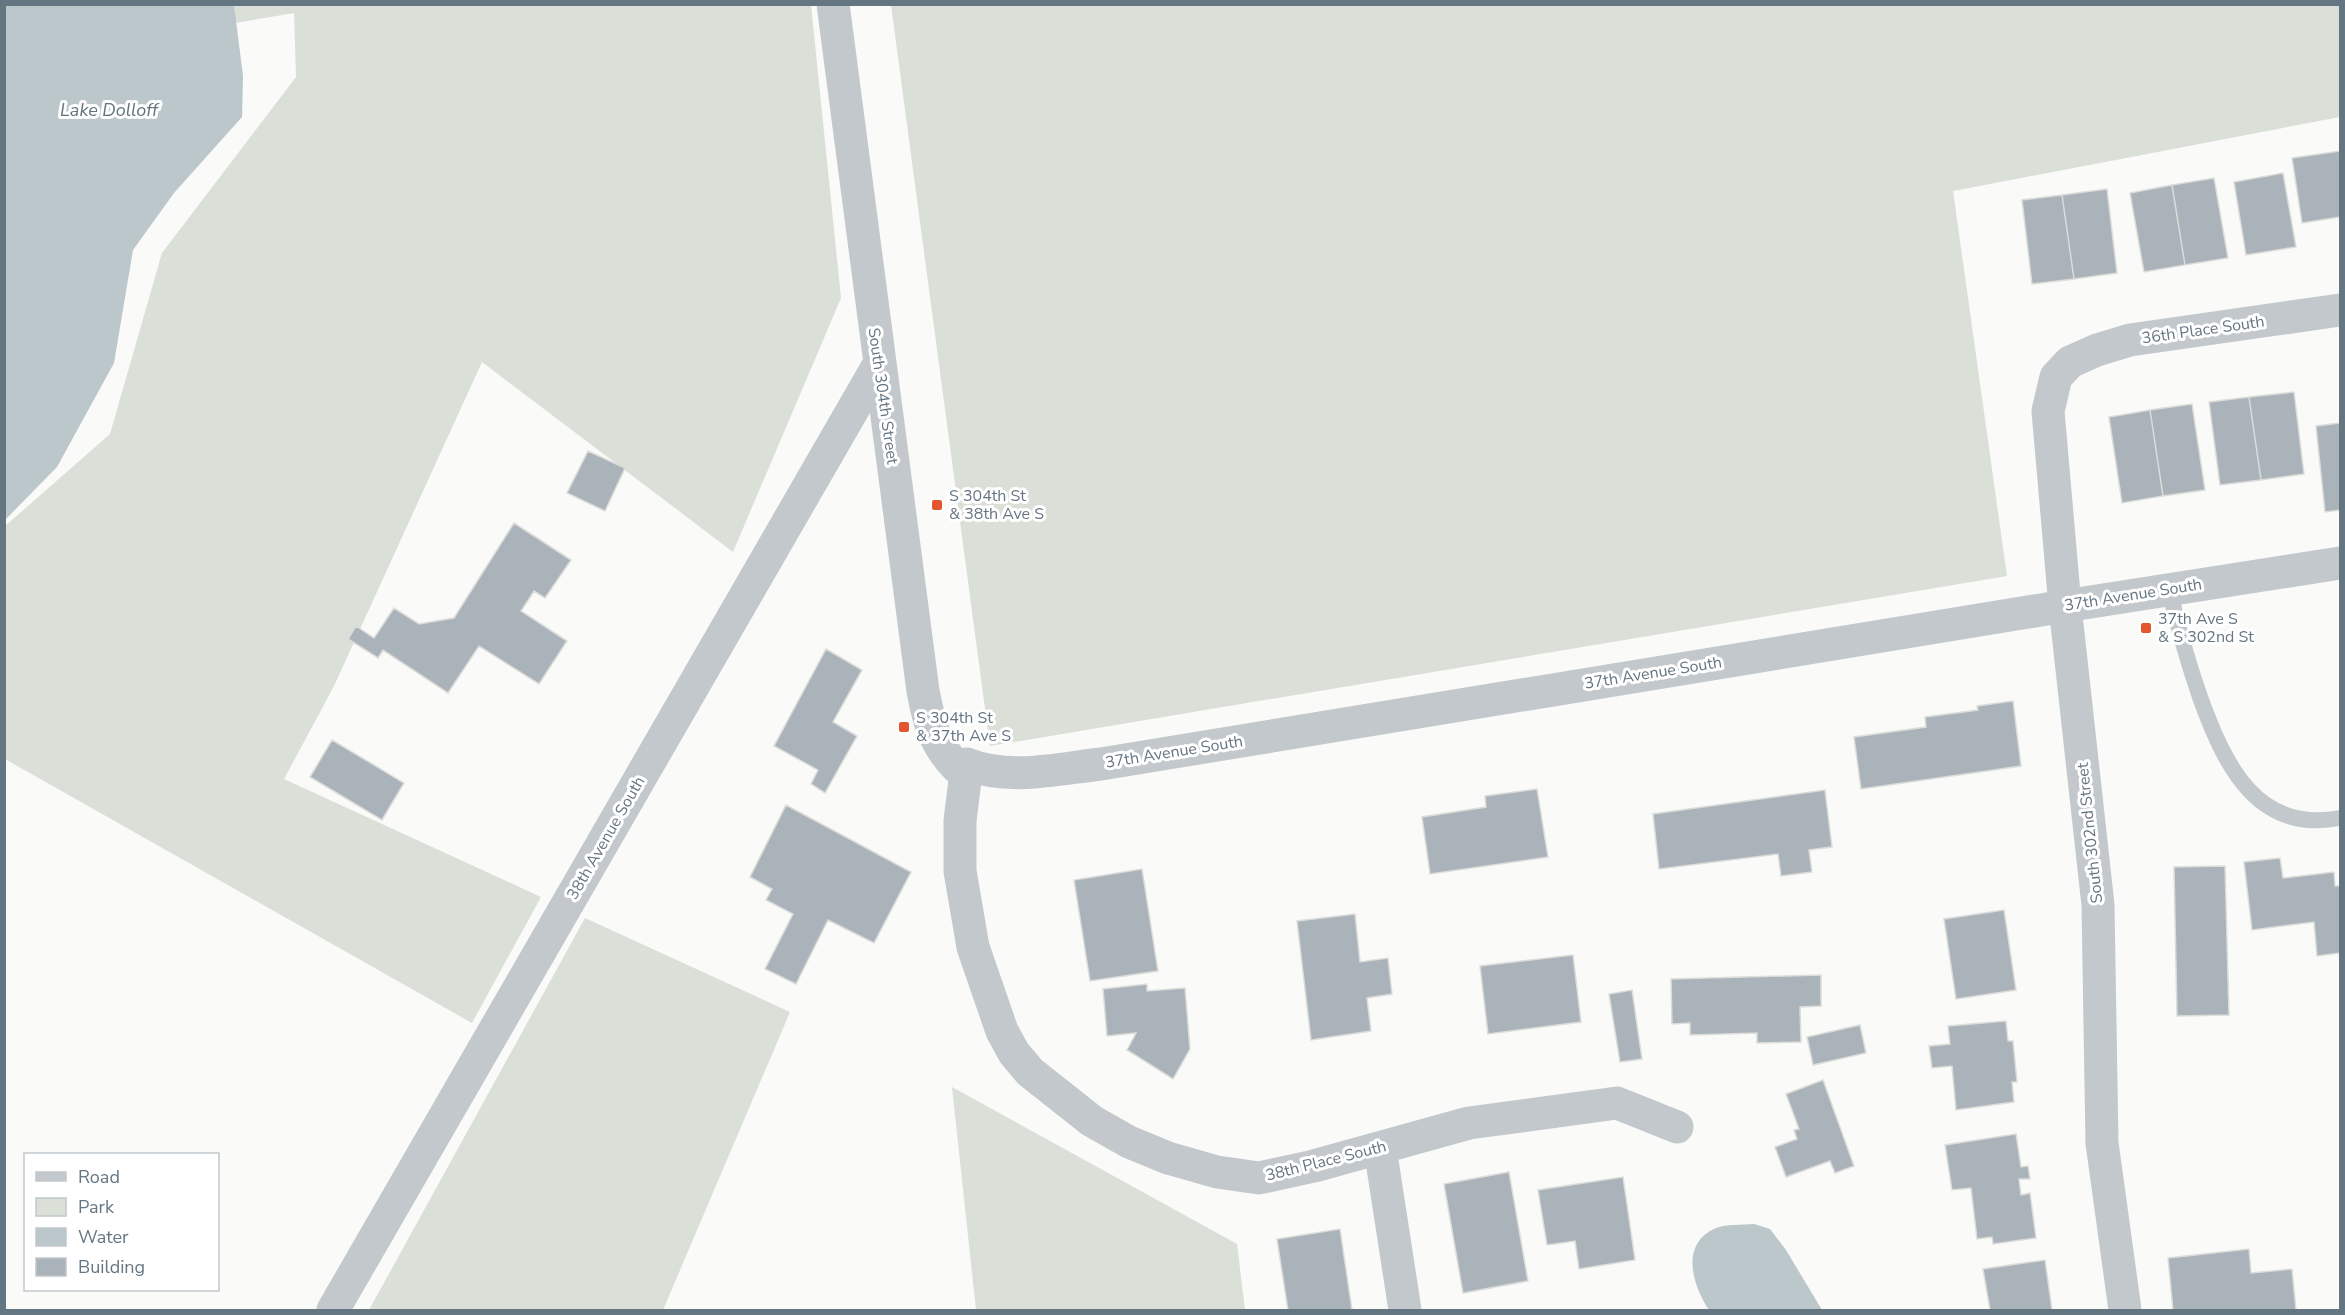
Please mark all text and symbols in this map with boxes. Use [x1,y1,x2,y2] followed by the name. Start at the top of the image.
[60,98,160,122] water label: Lake Dolloff
[2140,311,2266,349] street label: 36th Place South
[863,326,904,466] street label: South 304th Street
[949,485,1044,525] place label: S 304th St & 38th Ave S
[930,498,944,512] marker: S 304th St & 38th Ave S
[2063,573,2203,617] street label: 37th Avenue South
[2158,608,2254,648] place label: 37th Ave S & S 302nd St
[2139,621,2153,635] marker: 37th Ave S & S 302nd St
[1583,651,1723,695] street label: 37th Avenue South
[916,707,1011,747] place label: S 304th St & 37th Ave S
[897,720,911,734] marker: S 304th St & 37th Ave S
[1104,730,1244,774] street label: 37th Avenue South
[2072,761,2108,905] street label: South 302nd Street
[562,772,650,904] street label: 38th Avenue South
[1263,1135,1389,1187] street label: 38th Place South
[24,1153,219,1291] legend
[78,1165,120,1189] text: Road
[78,1195,115,1219] text: Park
[78,1225,129,1249] text: Water
[78,1255,145,1279] text: Building

